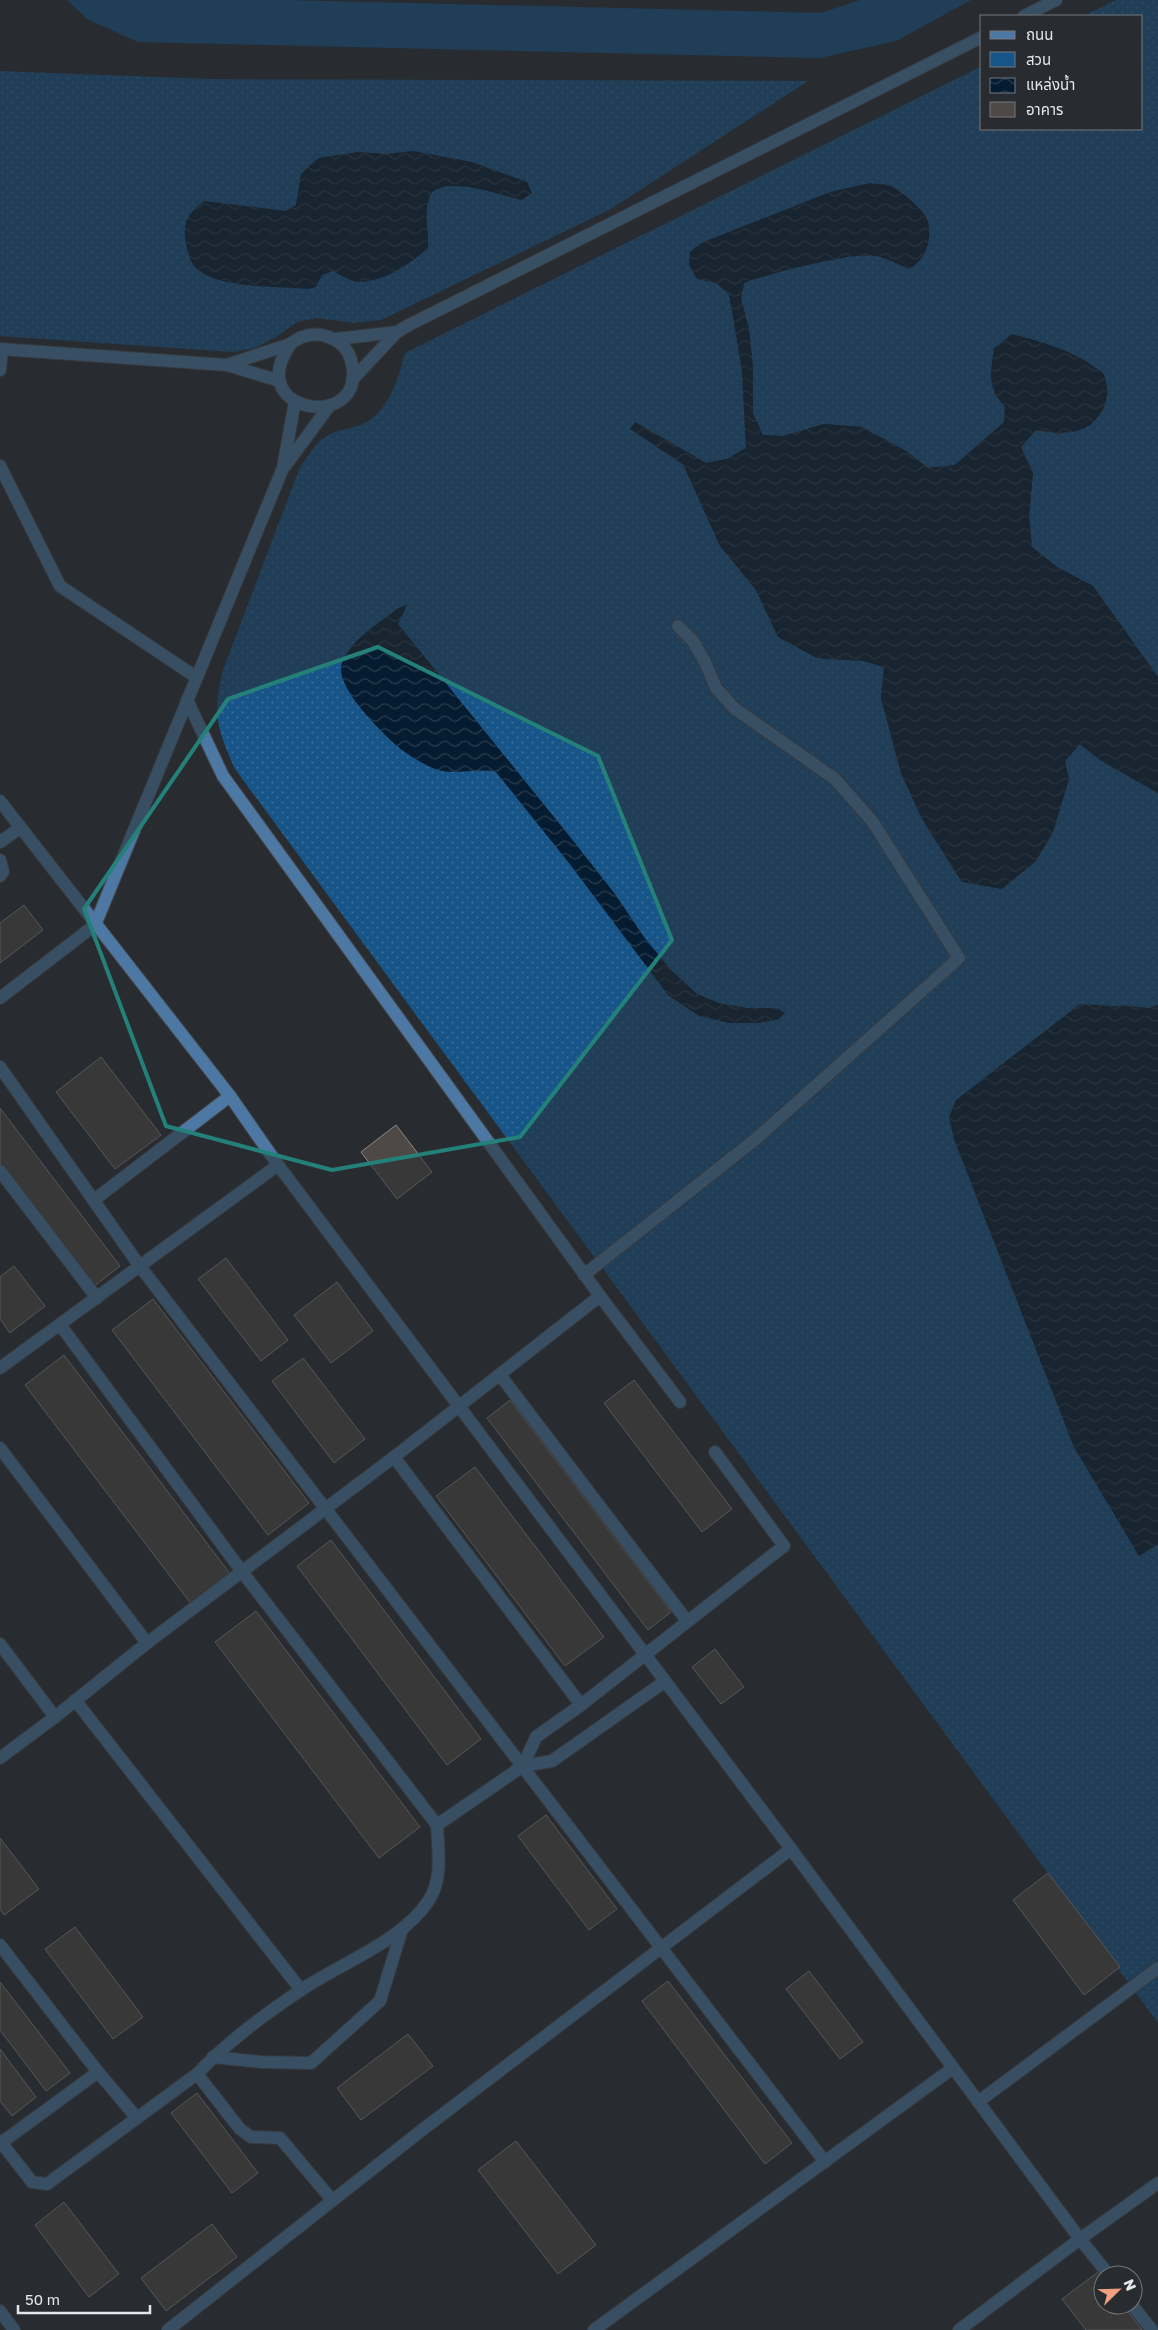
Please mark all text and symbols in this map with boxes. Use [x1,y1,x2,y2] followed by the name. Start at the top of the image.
[980,15,1143,130] legend
[1026,25,1053,43] text: ถนน
[1026,50,1051,68] text: สวน
[1026,74,1075,93] text: แหล่งน้ำ
[1026,100,1063,118] text: อาคาร
[1093,2265,1143,2315] north arrow
[1121,2277,1140,2293] text: N
[18,2282,150,2314] scale bar
[25,2290,60,2308] text: 50 m

